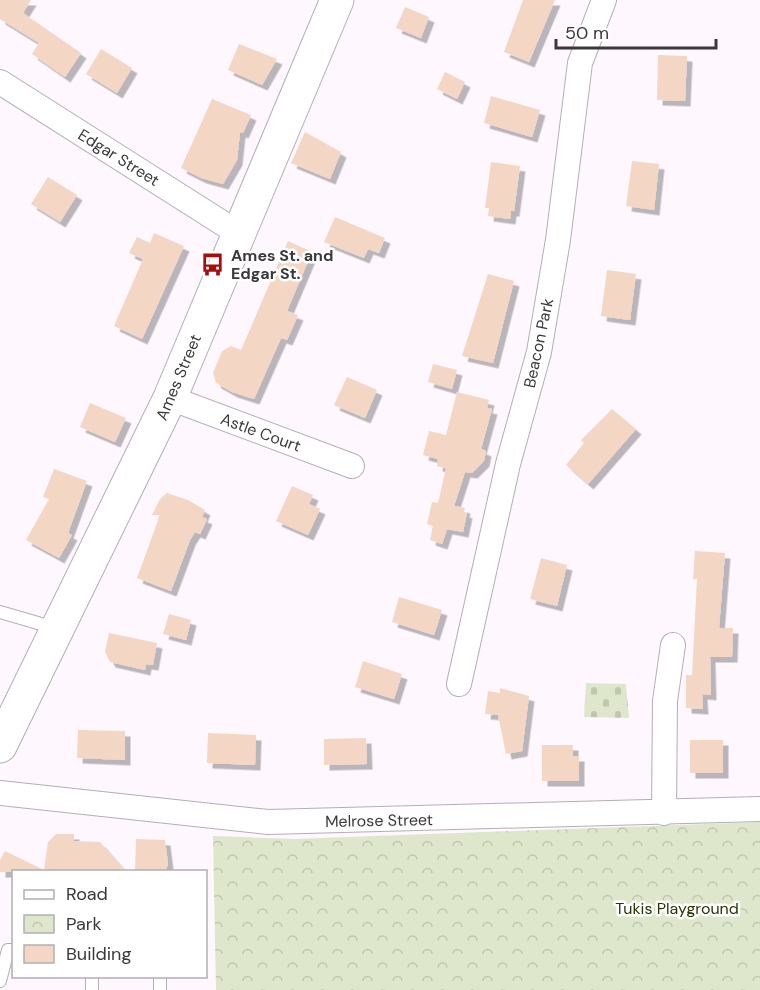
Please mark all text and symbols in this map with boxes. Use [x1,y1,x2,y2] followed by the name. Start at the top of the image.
[556,12,716,50] scale bar
[565,21,609,45] text: 50 m
[74,124,163,191] street label: Edgar Street
[231,245,333,284] place label: Ames St. and Edgar St.
[200,251,226,277] bus stop icon: Ames St. and Edgar St.
[519,296,558,390] street label: Beacon Park
[151,331,206,423] street label: Ames Street
[218,408,304,457] street label: Astle Court
[325,809,433,832] street label: Melrose Street
[12,870,207,978] legend
[66,882,108,906] text: Road
[615,898,739,919] park label: Tukis Playground
[66,912,102,936] text: Park
[66,942,131,966] text: Building

